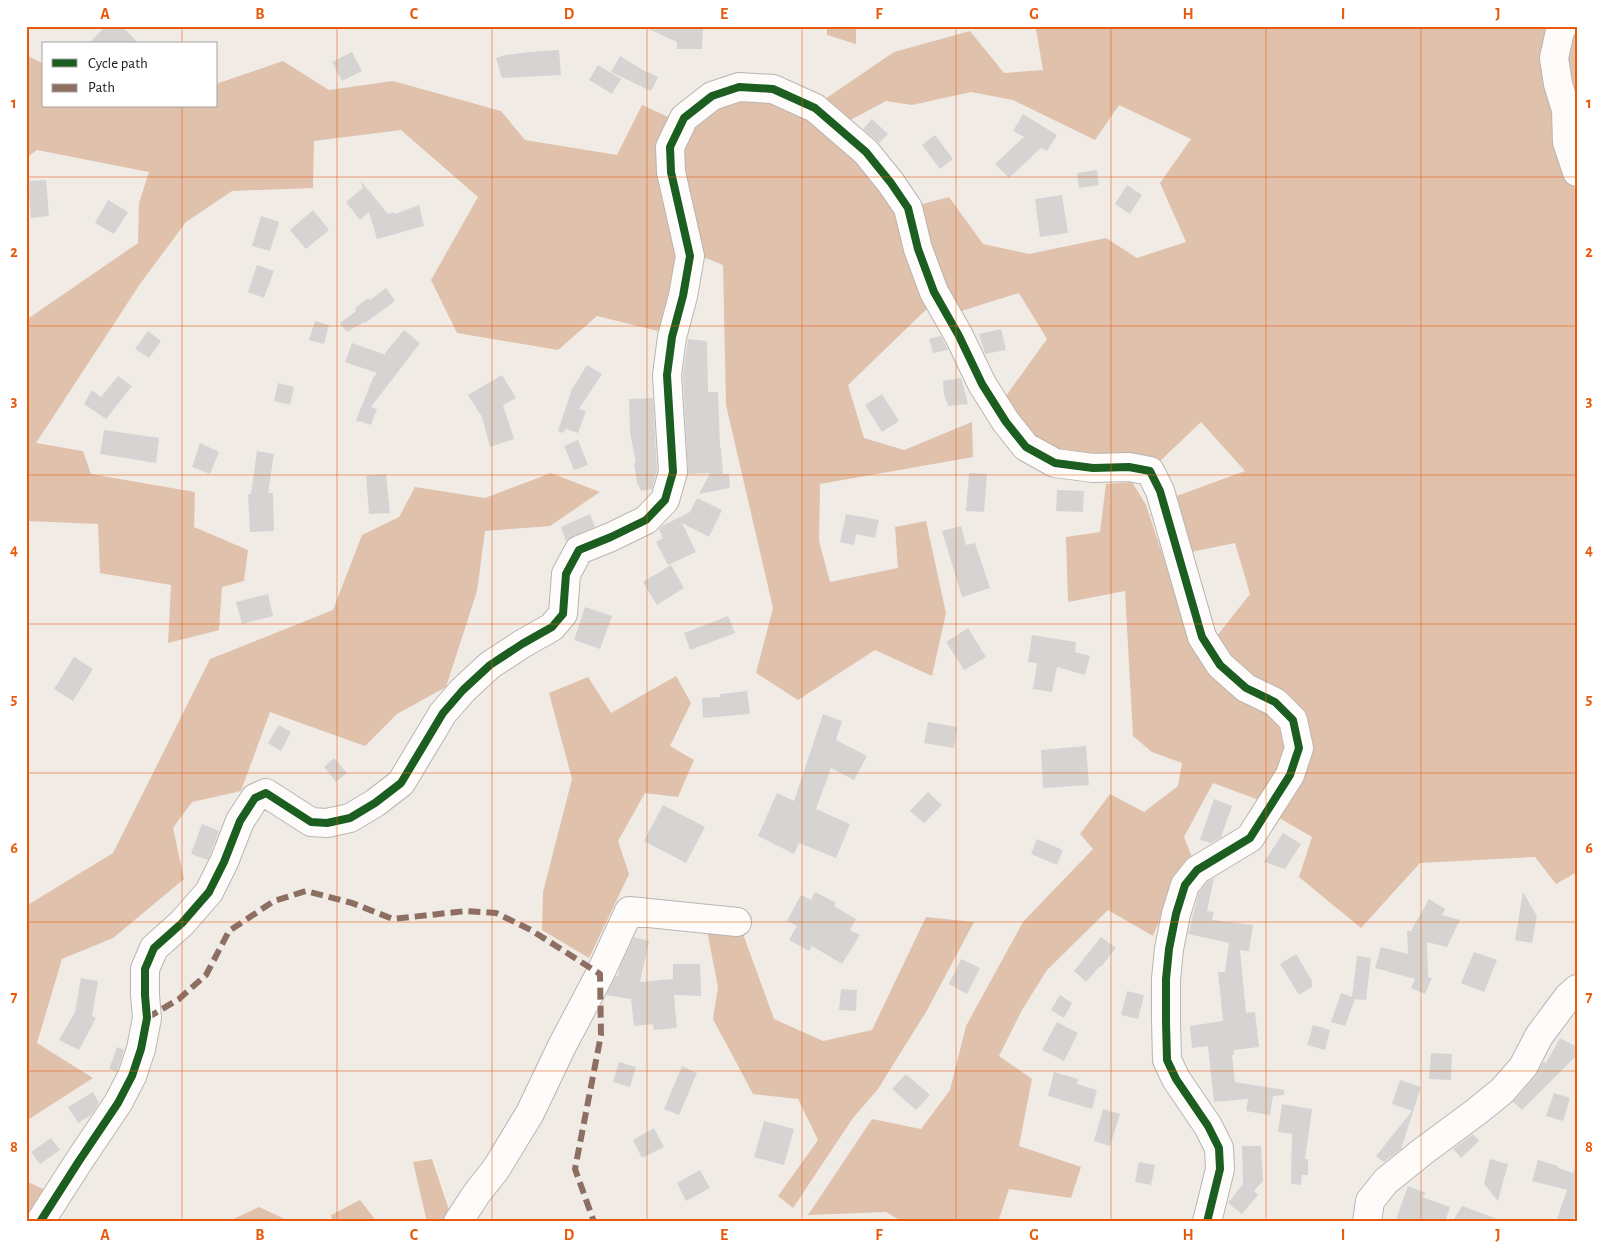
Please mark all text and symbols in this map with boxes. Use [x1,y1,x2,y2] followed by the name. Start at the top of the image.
[100,6,110,22] text: A
[255,6,265,22] text: B
[410,6,419,22] text: C
[564,6,575,22] text: D
[720,6,728,22] text: E
[875,6,883,22] text: F
[1029,6,1039,22] text: G
[1182,6,1194,22] text: H
[1341,6,1345,22] text: I
[1495,6,1501,22] text: J
[42,42,218,108] legend
[88,56,148,71] text: Cycle path
[88,80,115,95] text: Path
[11,95,17,111] text: 1
[1586,95,1592,111] text: 1
[10,244,18,260] text: 2
[1585,244,1593,260] text: 2
[11,393,18,409] text: 3
[1586,393,1593,409] text: 3
[10,542,18,558] text: 4
[1585,542,1593,558] text: 4
[11,691,18,707] text: 5
[1586,691,1593,707] text: 5
[10,840,18,856] text: 6
[1585,840,1593,856] text: 6
[11,989,18,1005] text: 7
[1586,989,1593,1005] text: 7
[10,1139,18,1155] text: 8
[1585,1139,1593,1155] text: 8
[100,1227,110,1243] text: A
[255,1227,265,1243] text: B
[410,1227,419,1243] text: C
[564,1227,575,1243] text: D
[720,1227,728,1243] text: E
[875,1227,883,1243] text: F
[1029,1227,1039,1243] text: G
[1182,1227,1194,1243] text: H
[1341,1227,1345,1243] text: I
[1495,1227,1501,1243] text: J

